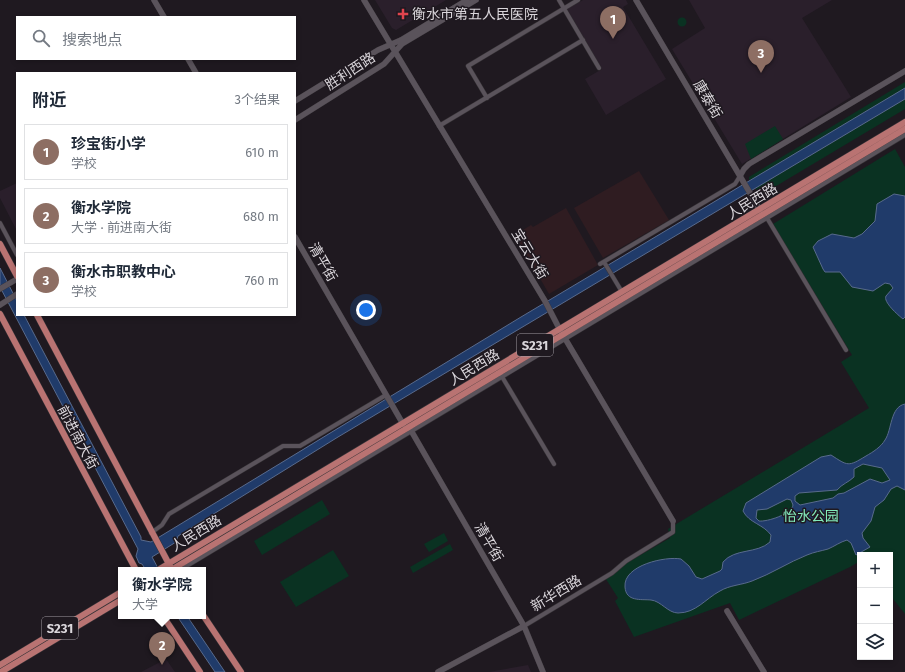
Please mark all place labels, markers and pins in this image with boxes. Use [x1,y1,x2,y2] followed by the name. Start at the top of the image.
[412,6,538,23] place label: 衡水市第五人民医院
[600,6,626,39] pin: 1
[397,8,409,20] marker: 衡水市第五人民医院
[748,40,774,73] pin: 3
[149,632,175,665] pin: 2

